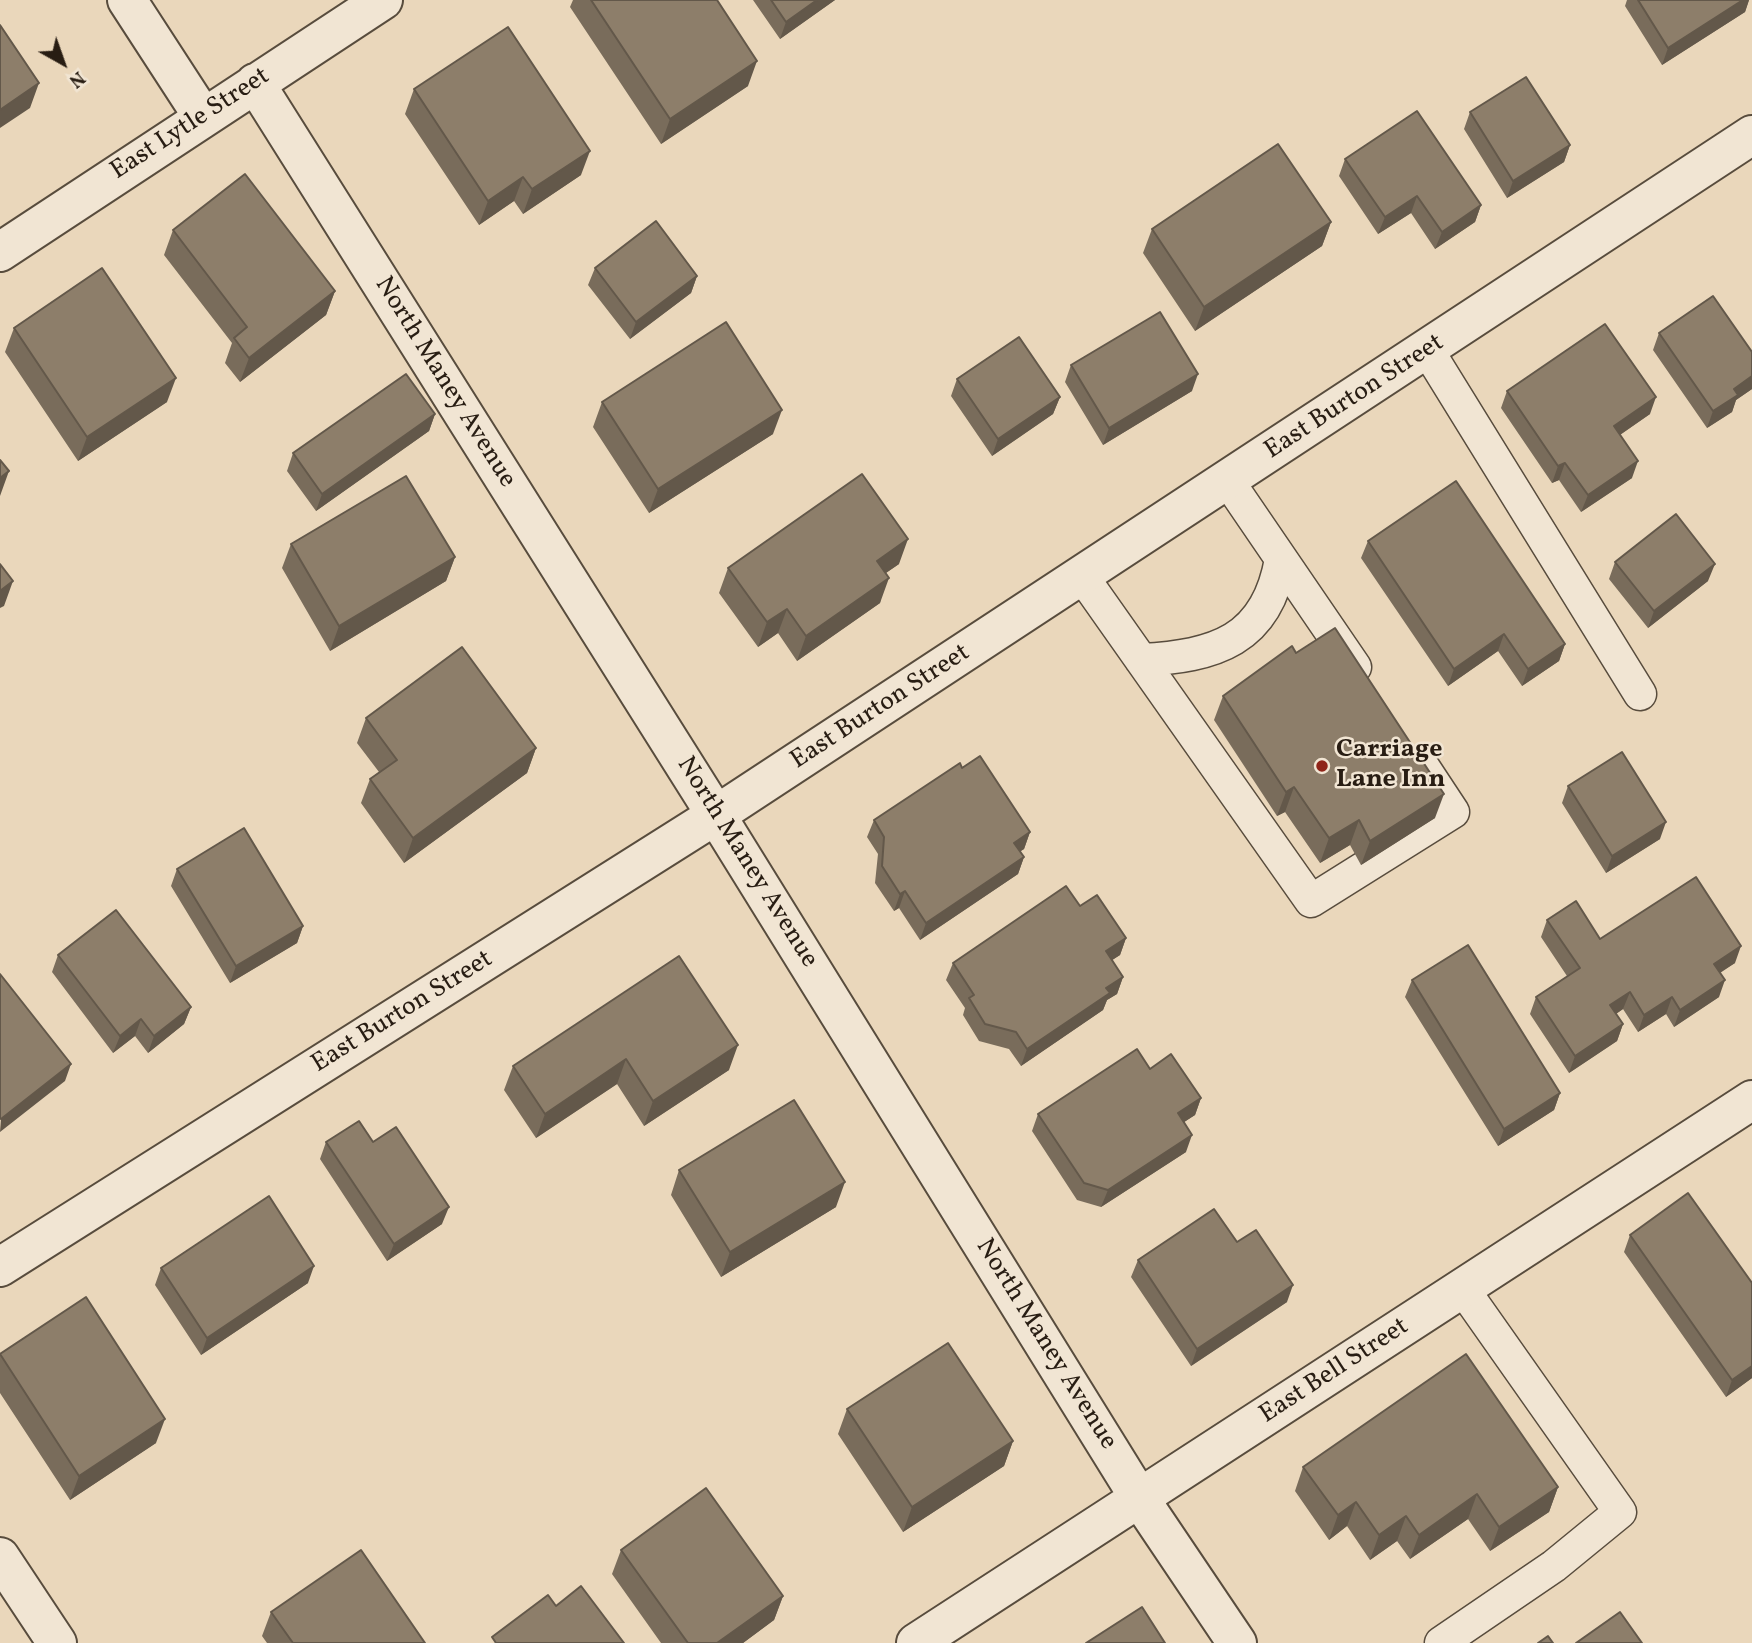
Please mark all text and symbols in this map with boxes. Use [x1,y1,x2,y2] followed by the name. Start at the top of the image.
[28,28,98,98] north arrow
[106,62,276,188] street label: East Lytle Street
[63,65,90,93] text: N
[366,272,522,494] street label: North Maney Avenue
[1260,328,1450,468] street label: East Burton Street
[786,638,976,778] street label: East Burton Street
[1336,735,1445,796] place label: Carriage Lane Inn
[668,752,824,974] street label: North Maney Avenue
[1314,758,1330,774] marker: Carriage Lane Inn
[307,945,499,1081] street label: East Burton Street
[967,1234,1123,1456] street label: North Maney Avenue
[1255,1312,1415,1432] street label: East Bell Street

